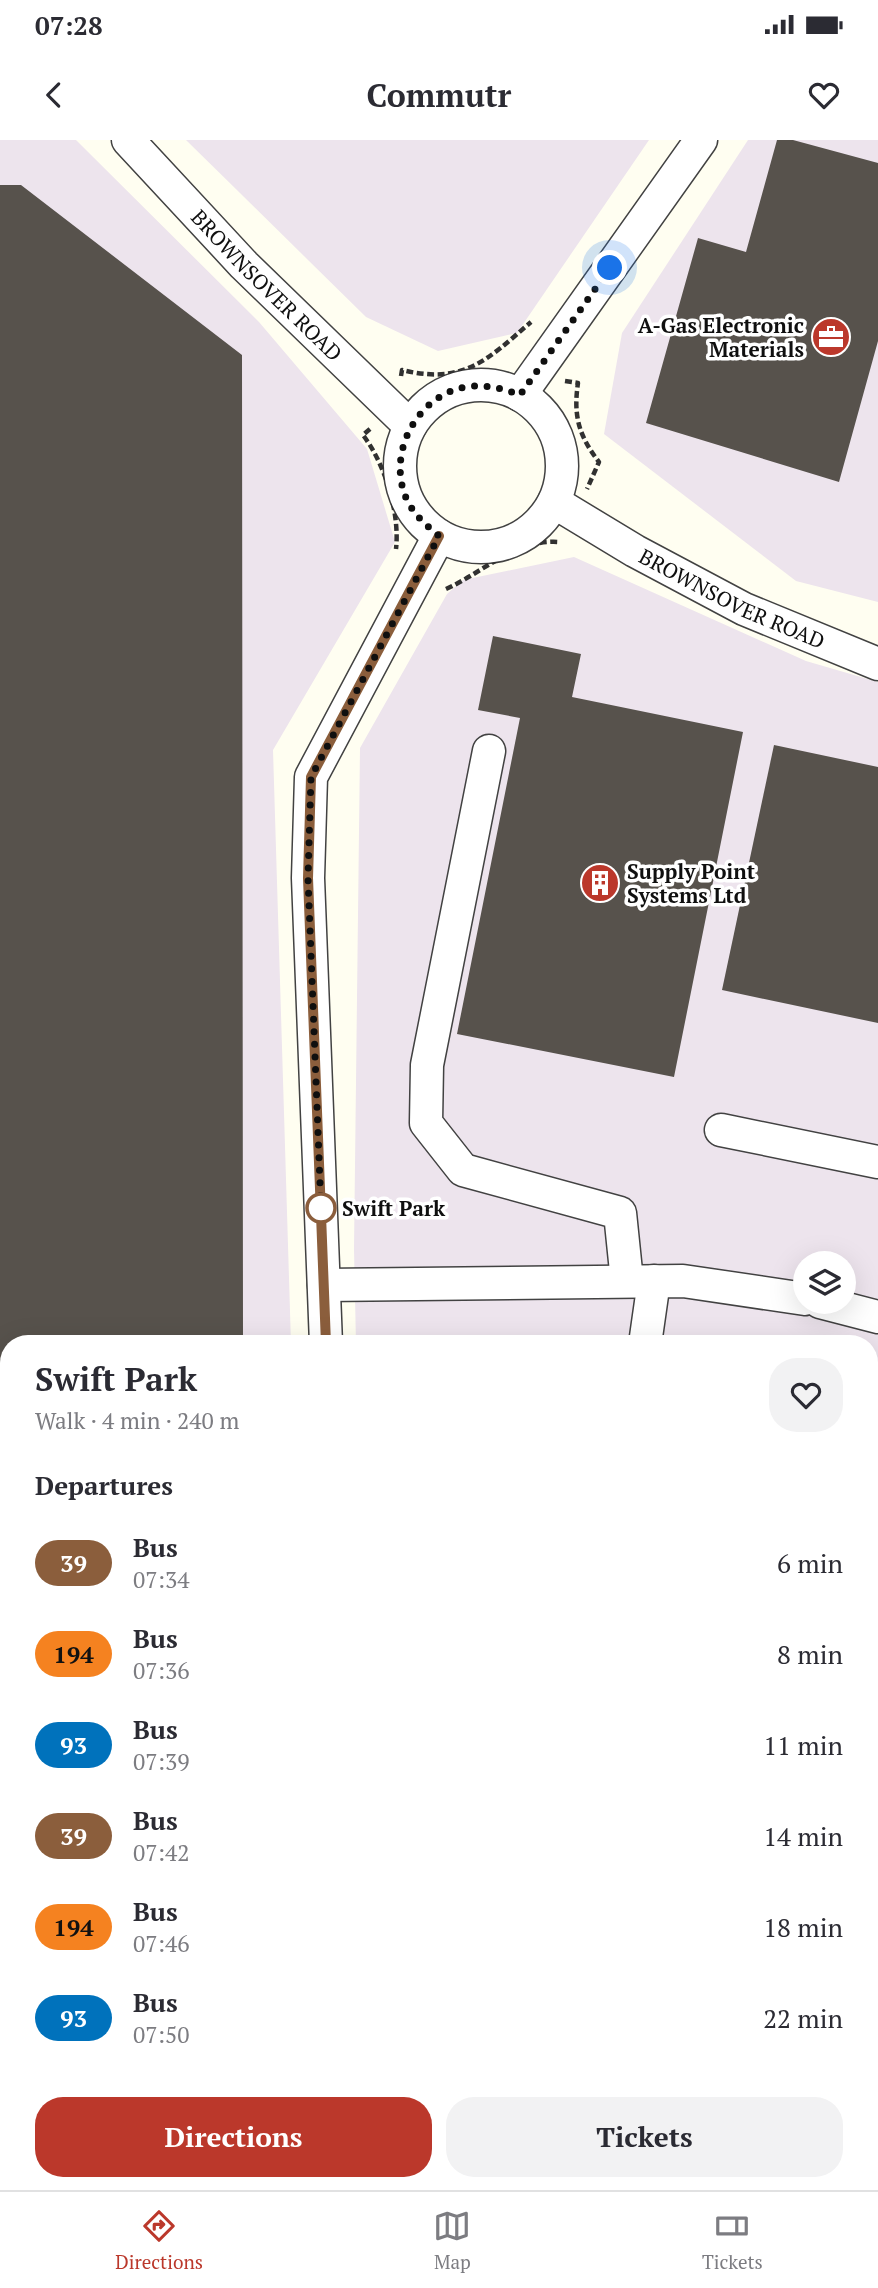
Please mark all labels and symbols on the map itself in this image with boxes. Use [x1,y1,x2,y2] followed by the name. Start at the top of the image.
[185,203,348,367] street label: BROWNSOVER ROAD
[592,250,627,285] your location
[638,311,804,363] place label: A-Gas Electronic Materials
[810,316,852,358] office icon: A-Gas Electronic Materials
[634,542,829,655] street label: BROWNSOVER ROAD
[627,857,756,909] place label: Supply Point Systems Ltd
[579,862,621,904] building icon: Supply Point Systems Ltd
[306,1193,336,1223] marker: Swift Park
[342,1194,446,1222] place label: Swift Park

